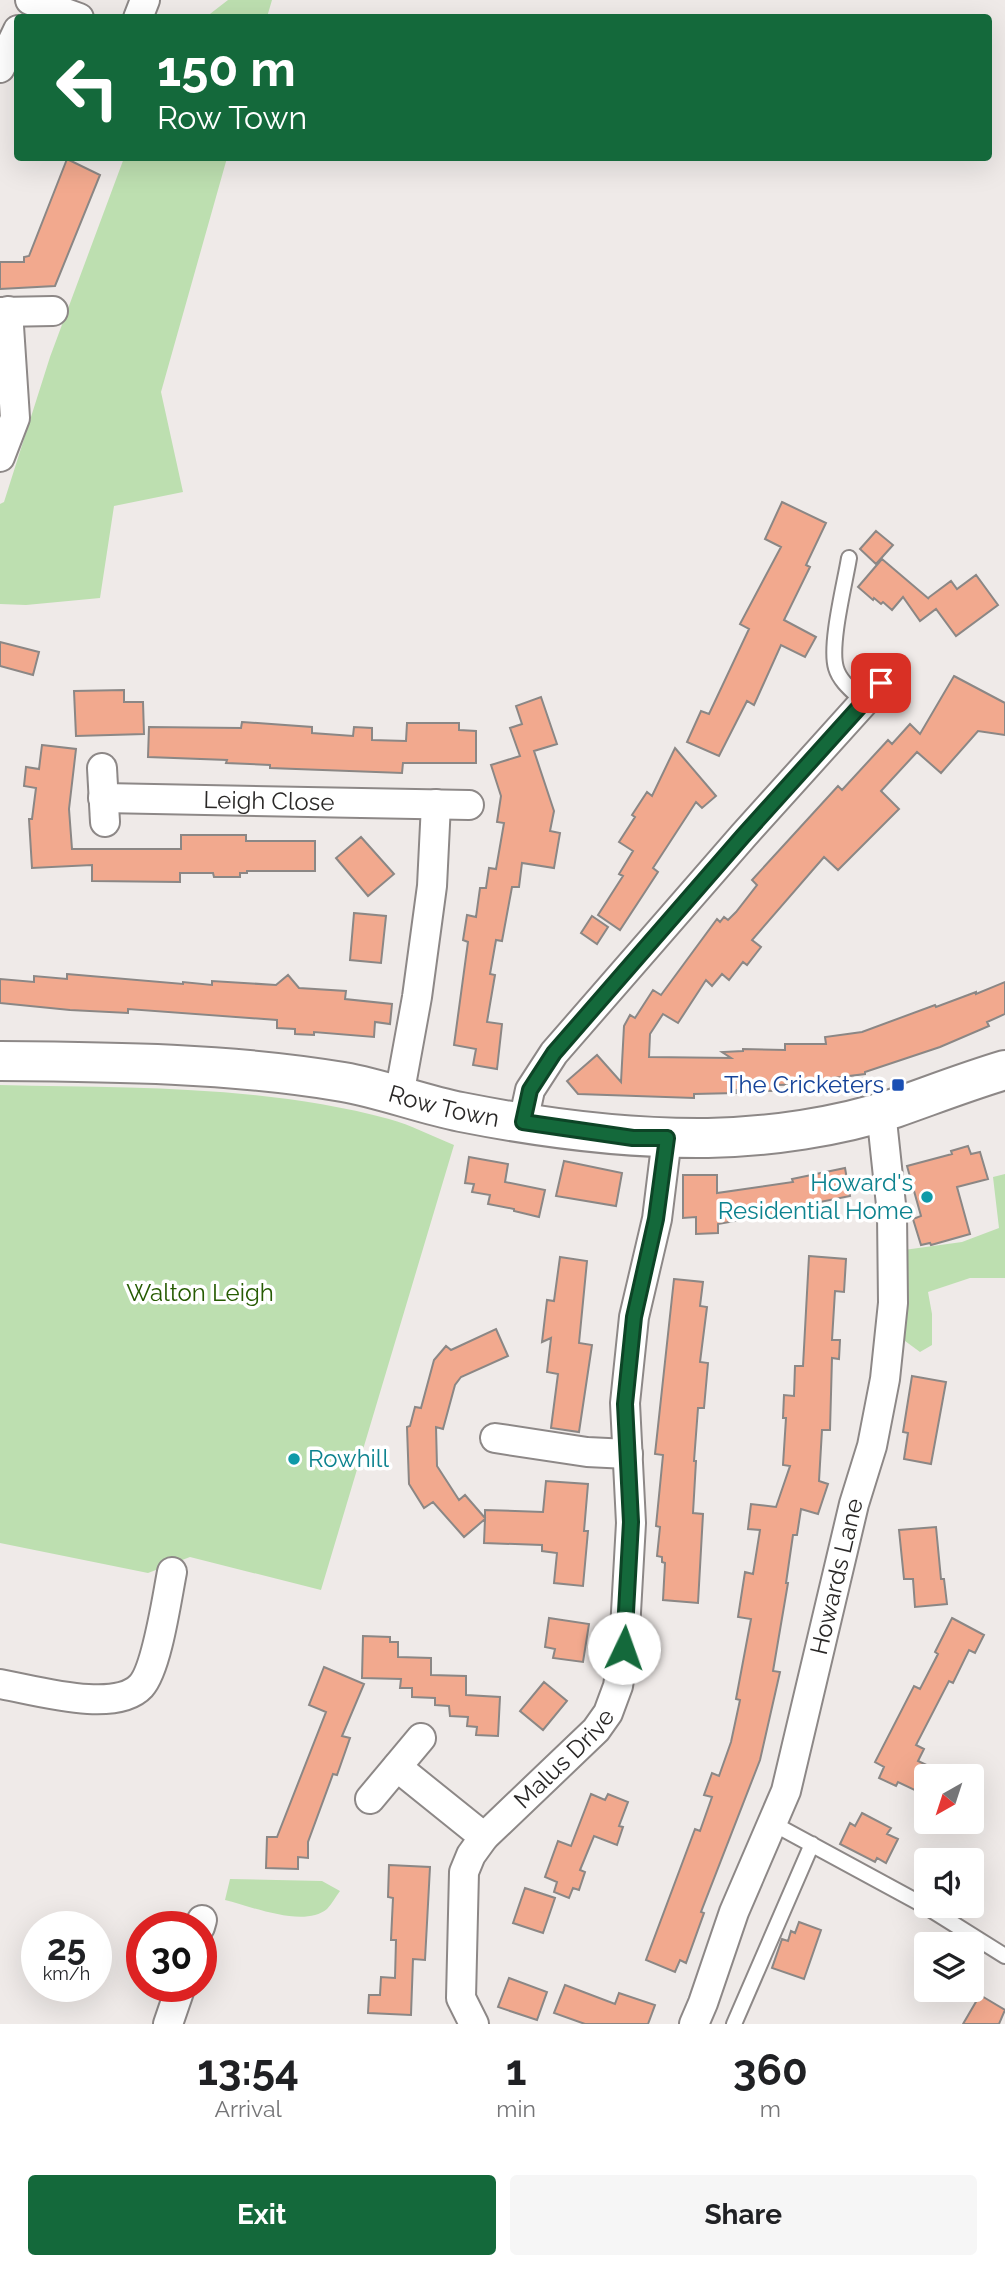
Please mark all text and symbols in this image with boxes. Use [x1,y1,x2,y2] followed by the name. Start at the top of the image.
[157,40,296,97] text: 150 m
[42,42,133,133] icon: left
[157,99,307,136] text: Row Town
[851,653,911,713] pin
[862,664,900,702] icon: arrive
[203,785,335,816] street label: Leigh Close
[724,1070,884,1099] place label: The Cricketers
[890,1077,906,1093] marker: The Cricketers
[385,1079,502,1133] street label: Row Town
[718,1168,913,1225] place label: Howard's Residential Home
[919,1189,935,1205] marker: Howard's Residential Home
[126,1278,274,1307] park label: Walton Leigh
[308,1444,389,1473] place label: Rowhill
[286,1451,302,1467] marker: Rowhill
[804,1496,869,1657] street label: Howards Lane
[587,1611,661,1685] position arrow
[508,1703,620,1814] street label: Malus Drive
[914,1764,984,1834] north arrow
[914,1764,984,2002] map controls
[914,1848,984,1918] button: sound
[126,1911,217,2002] speed limit sign: 30
[47,1927,86,1968] text: 25
[914,1932,984,2002] button: layers
[43,1963,90,1984] text: km/h
[197,2046,299,2095] text: 13:54
[506,2046,526,2095] text: 1
[733,2046,808,2095] text: 360
[214,2095,282,2122] text: Arrival
[496,2095,536,2122] text: min
[760,2095,781,2122] text: m
[28,2175,496,2255] button: Exit
[510,2175,977,2255] button: Share

